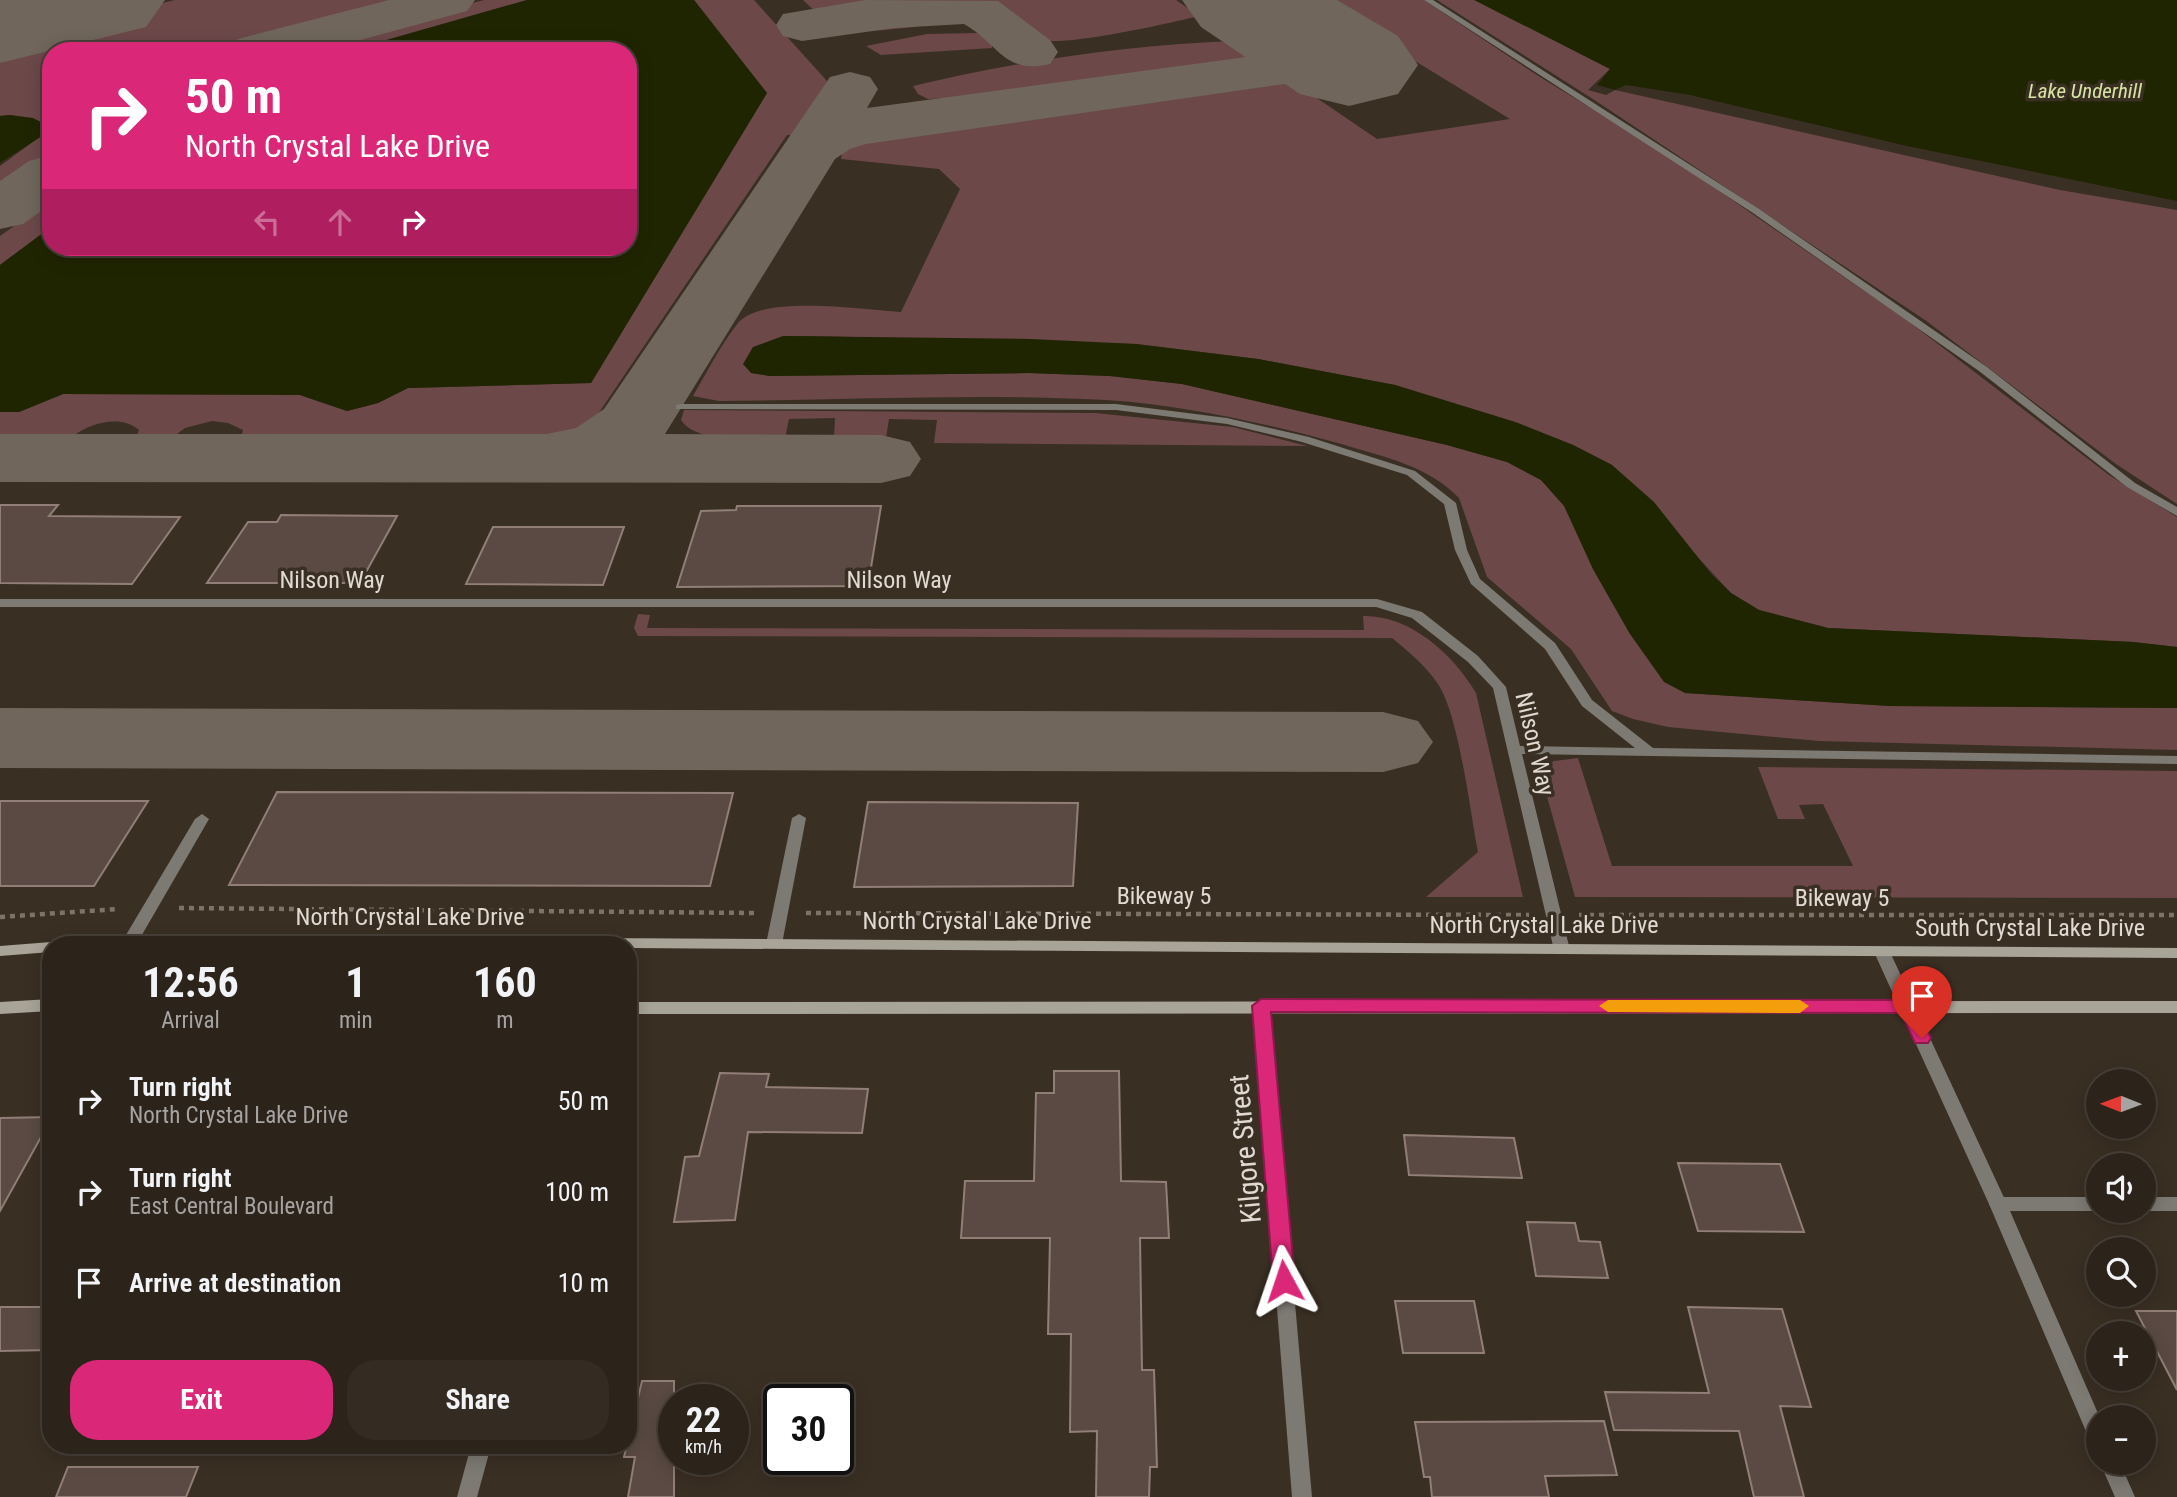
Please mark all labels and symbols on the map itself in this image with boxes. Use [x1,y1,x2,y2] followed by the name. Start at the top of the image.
[2028,79,2142,103] water label: Lake Underhill
[279,566,385,594] street label: Nilson Way
[846,566,952,594] street label: Nilson Way
[1510,690,1560,798] street label: Nilson Way
[1117,882,1211,910] street label: Bikeway 5
[1795,884,1889,912] street label: Bikeway 5
[296,903,524,931] street label: North Crystal Lake Drive
[863,907,1091,935] street label: North Crystal Lake Drive
[1430,911,1658,939] street label: North Crystal Lake Drive
[1915,914,2145,942] street label: South Crystal Lake Drive
[1892,966,1952,1038] pin
[2086,1069,2156,1139] north arrow
[1222,1073,1268,1225] street label: Kilgore Street
[1247,1244,1321,1318] position arrow
[763,1384,854,1475] speed limit sign: 30

